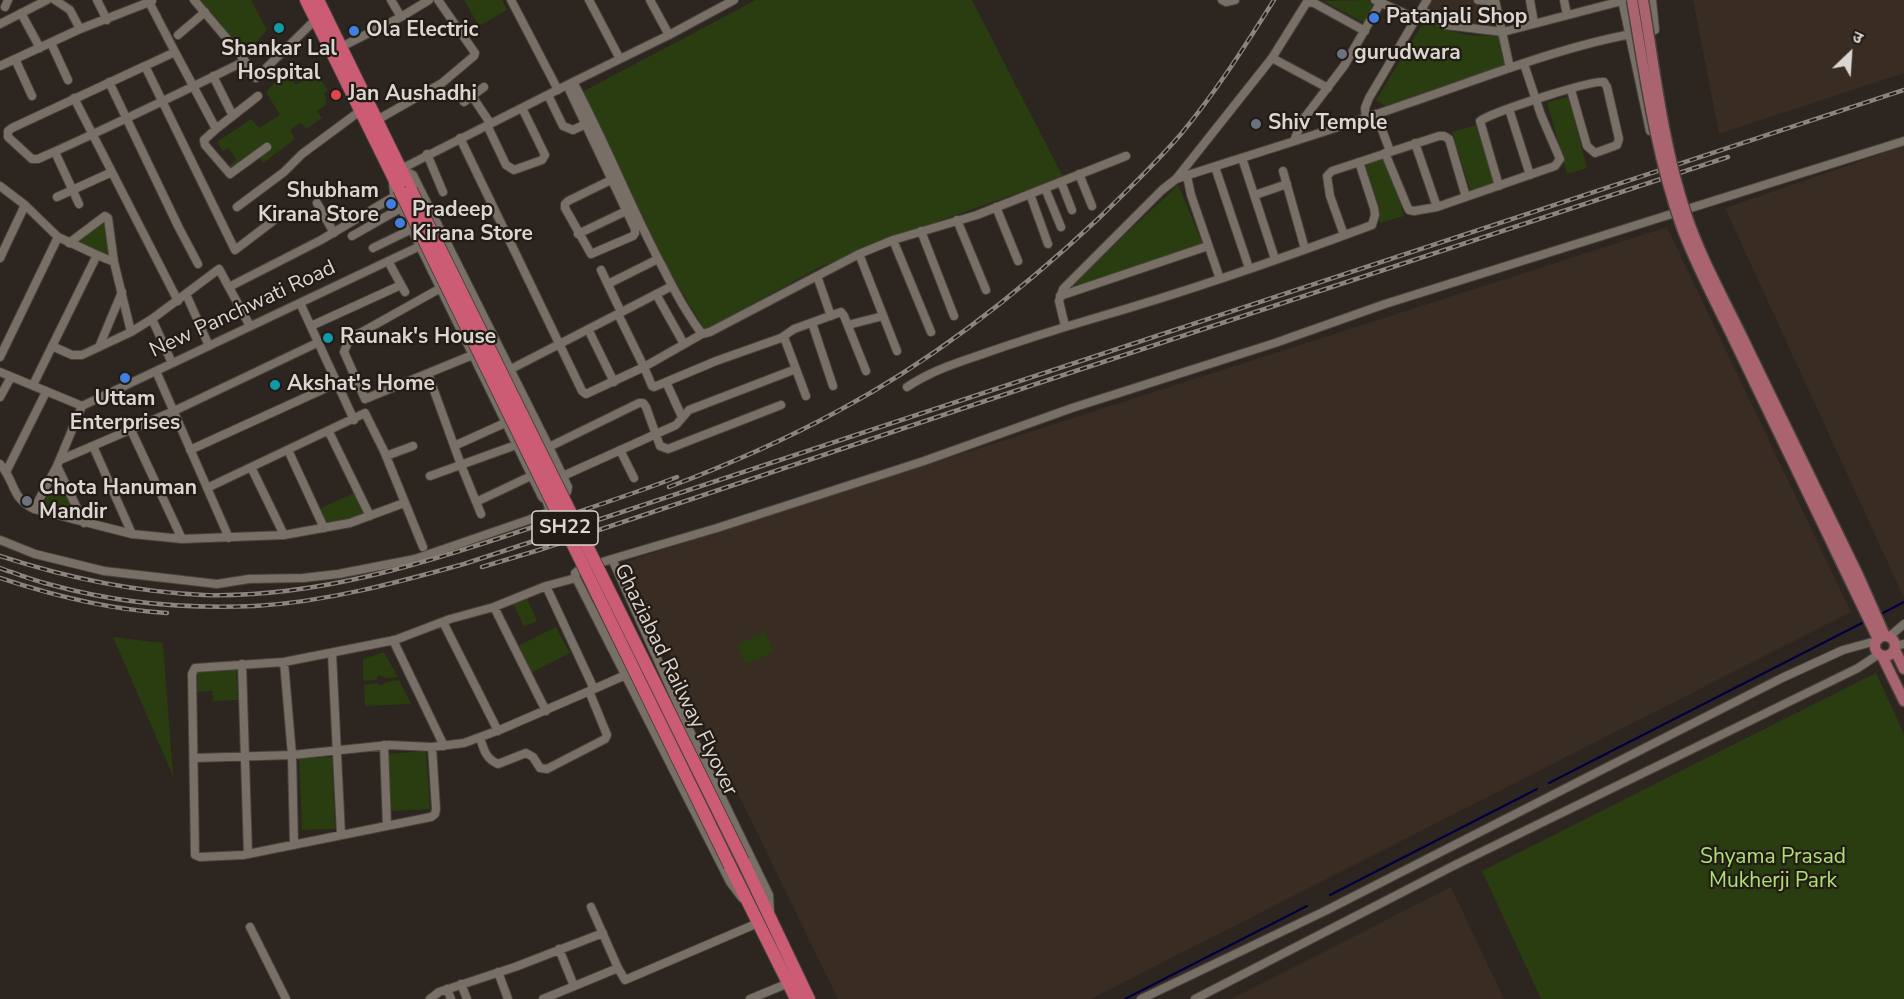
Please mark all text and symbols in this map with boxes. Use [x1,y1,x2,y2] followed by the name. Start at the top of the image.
[1386,5,1527,31] place label: Patanjali Shop
[1367,11,1381,25] marker: Patanjali Shop
[366,18,478,44] place label: Ola Electric
[272,21,286,35] marker: Shankar Lal Hospital
[347,24,361,38] marker: Ola Electric
[1820,24,1880,84] north arrow
[1849,26,1867,50] text: उ
[221,37,337,87] place label: Shankar Lal Hospital
[1354,41,1461,67] place label: gurudwara
[1335,47,1349,61] marker: gurudwara
[348,82,477,108] place label: Jan Aushadhi
[329,88,343,102] marker: Jan Aushadhi
[1268,111,1387,137] place label: Shiv Temple
[1249,117,1263,131] marker: Shiv Temple
[258,179,379,229] place label: Shubham Kirana Store
[384,197,398,211] marker: Shubham Kirana Store
[412,198,533,248] place label: Pradeep Kirana Store
[393,216,407,230] marker: Pradeep Kirana Store
[146,256,340,364] street label: New Panchwati Road
[340,325,496,351] place label: Raunak's House
[321,331,335,345] marker: Raunak's House
[118,371,132,385] marker: Uttam Enterprises
[287,372,435,398] place label: Akshat's Home
[268,378,282,392] marker: Akshat's Home
[70,387,180,437] place label: Uttam Enterprises
[39,476,197,526] place label: Chota Hanuman Mandir
[20,494,34,508] marker: Chota Hanuman Mandir
[532,511,598,545] road number: SH22
[608,560,742,800] street label: Ghaziabad Railway Flyover
[1700,845,1846,895] park label: Shyama Prasad Mukherji Park

